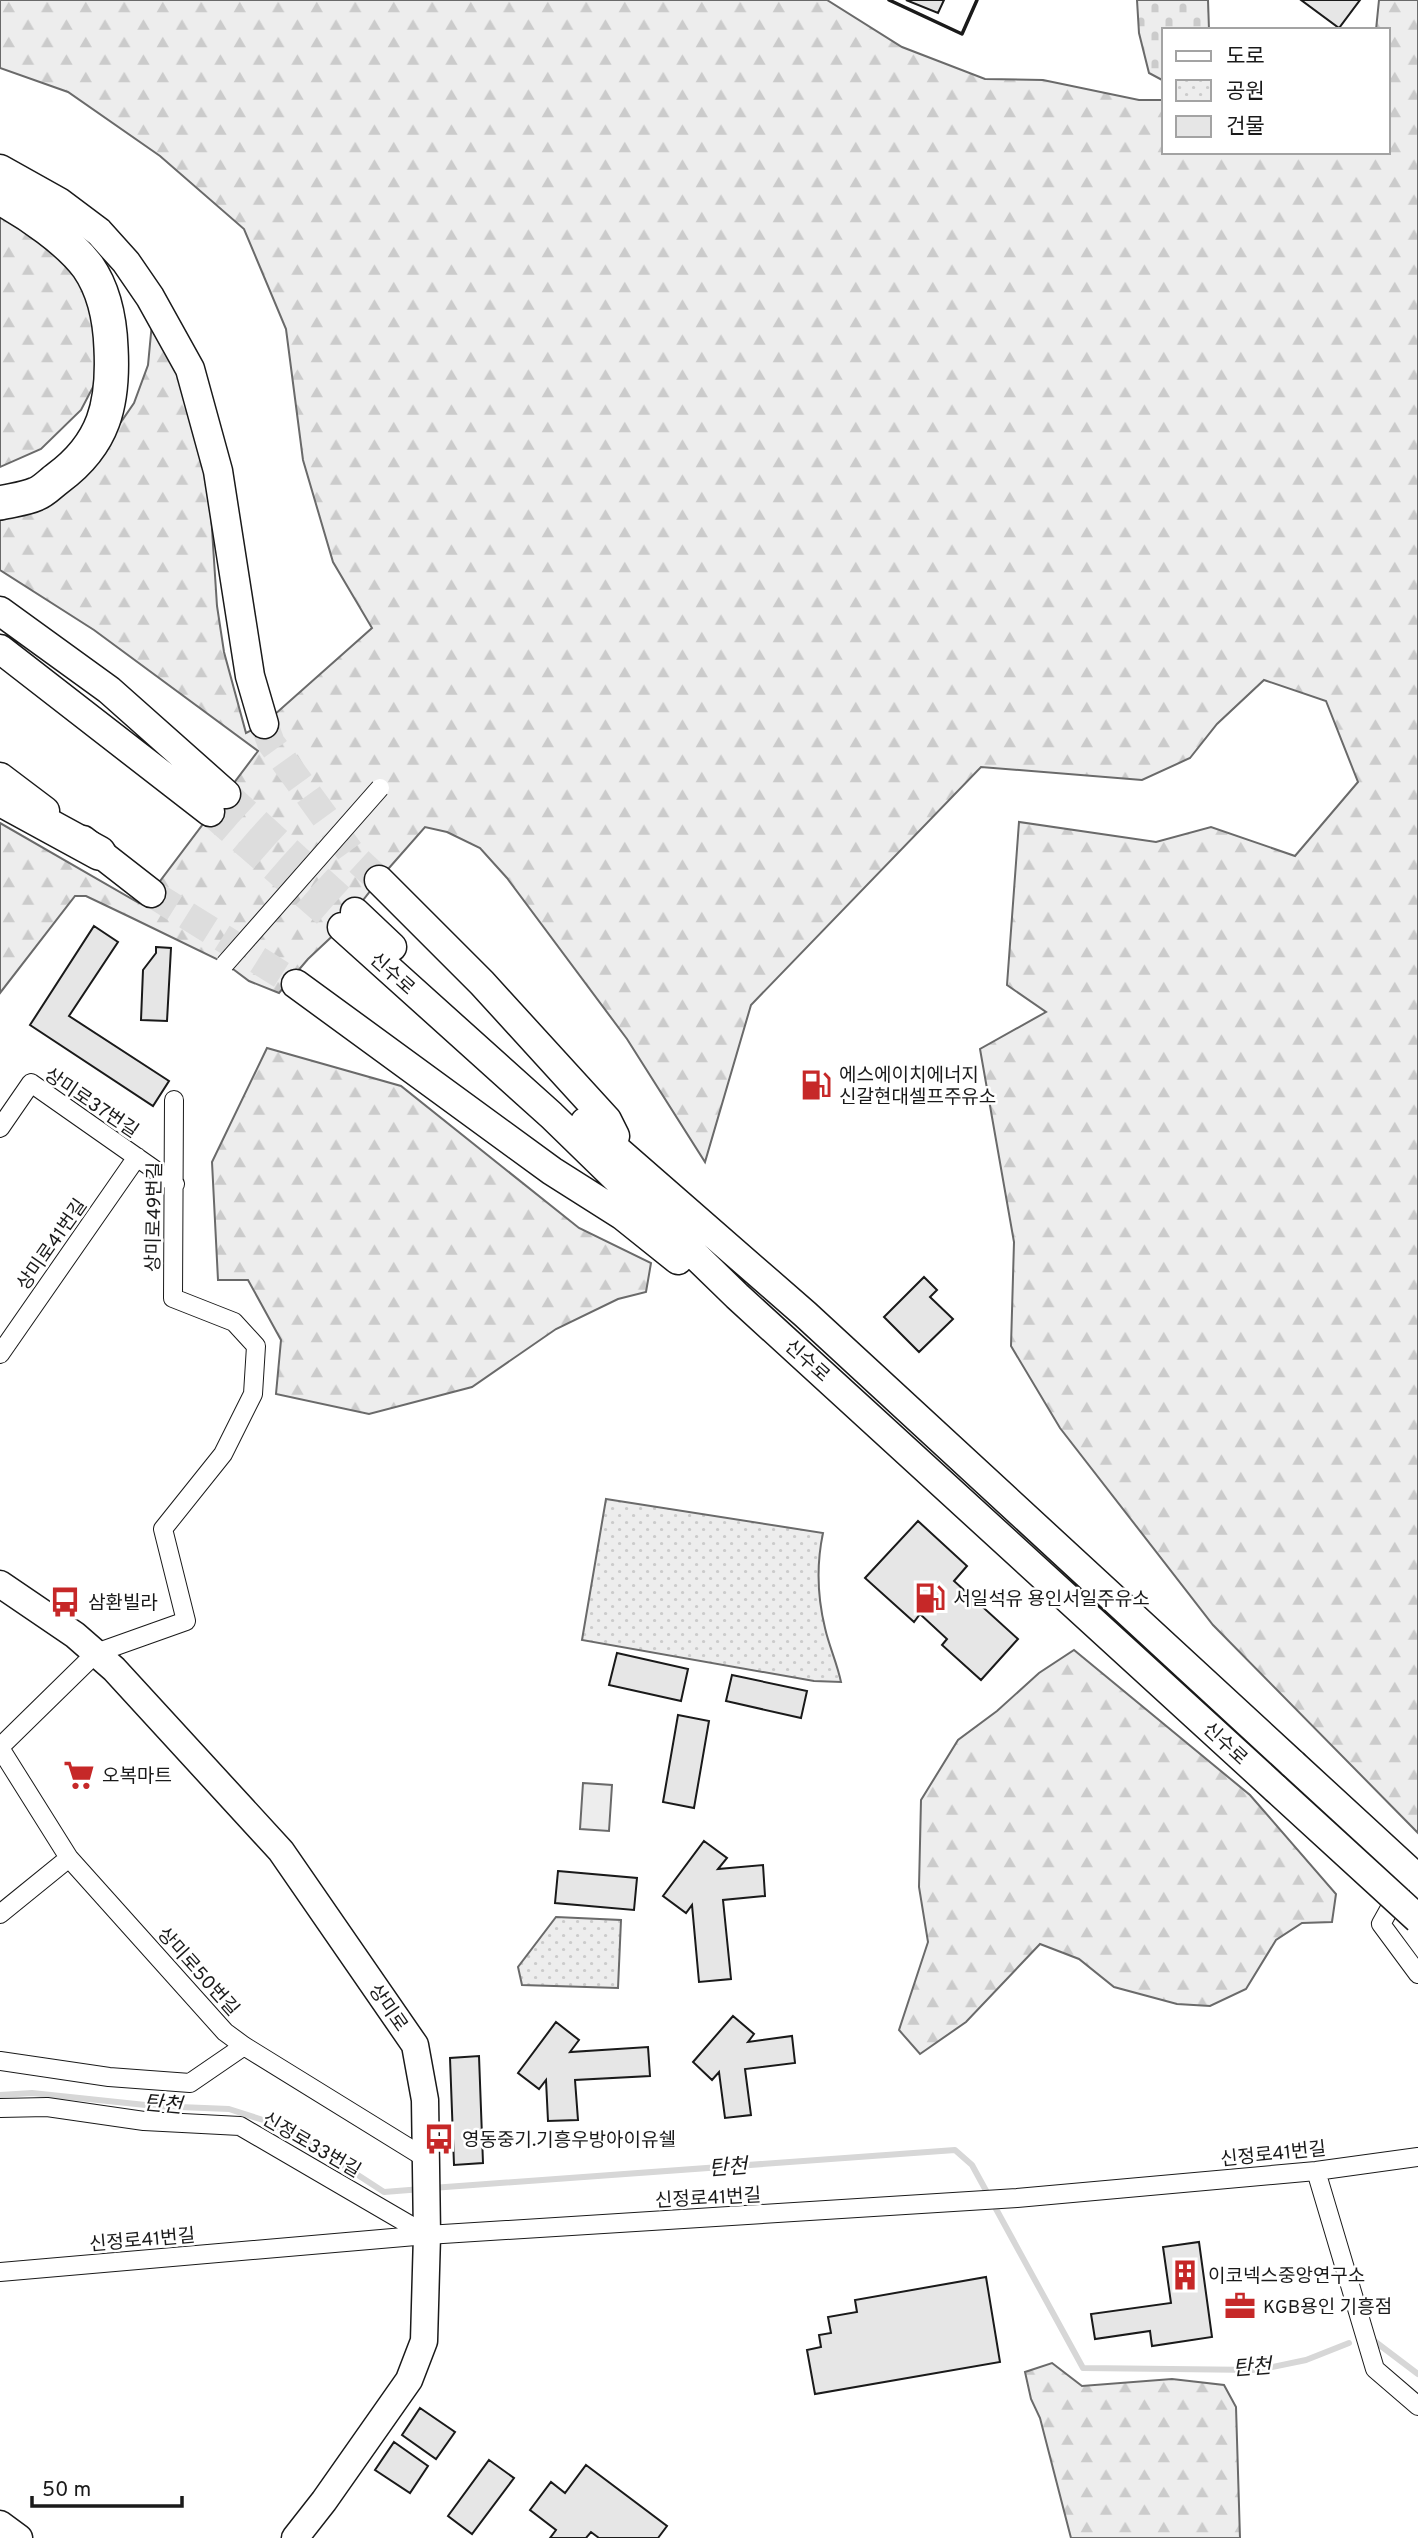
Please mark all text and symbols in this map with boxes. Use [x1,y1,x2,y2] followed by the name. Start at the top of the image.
[1162,28,1390,154] legend
[1226,44,1265,71] text: 도로
[1226,79,1265,106] text: 공원
[1226,114,1265,141] text: 건물
[364,948,419,1001] street label: 신수로
[39,1063,143,1144] street label: 상미로37번길
[839,1064,996,1110] place label: 에스에이치에너지 신갈현대셀프주유소
[799,1068,833,1102] fuel station icon: 에스에이치에너지 신갈현대셀프주유소
[142,1162,168,1272] street label: 상미로49번길
[12,1195,93,1296] street label: 상미로41번길
[779,1335,834,1388] street label: 신수로
[913,1581,947,1615] fuel station icon: 서일석유 용인서일주유소
[48,1585,82,1619] bus stop icon: 삼환빌라
[953,1588,1150,1612] place label: 서일석유 용인서일주유소
[88,1592,158,1616] place label: 삼환빌라
[1197,1718,1252,1771] street label: 신수로
[62,1758,96,1792] supermarket icon: 오복마트
[102,1765,172,1789] place label: 오복마트
[151,1923,244,2022] street label: 상미로50번길
[362,1980,412,2037] street label: 상미로
[142,2090,186,2121] water label: 탄천
[257,2108,365,2184] street label: 신정로33번길
[422,2122,456,2156] bus stop icon: 영동중기.기흥우방아이유쉘
[462,2129,676,2153] place label: 영동중기.기흥우방아이유쉘
[1219,2137,1327,2172] street label: 신정로41번길
[708,2153,751,2183] water label: 탄천
[654,2184,762,2214] street label: 신정로41번길
[88,2224,196,2258] street label: 신정로41번길
[1168,2258,1202,2292] building icon: 이코넥스중앙연구소
[1208,2265,1365,2289] place label: 이코넥스중앙연구소
[1223,2289,1257,2323] office icon: KGB용인 기흥점
[1263,2296,1392,2320] place label: KGB용인 기흥점
[1232,2353,1275,2383] water label: 탄천
[32,2464,182,2508] scale bar
[42,2477,91,2504] text: 50 m

